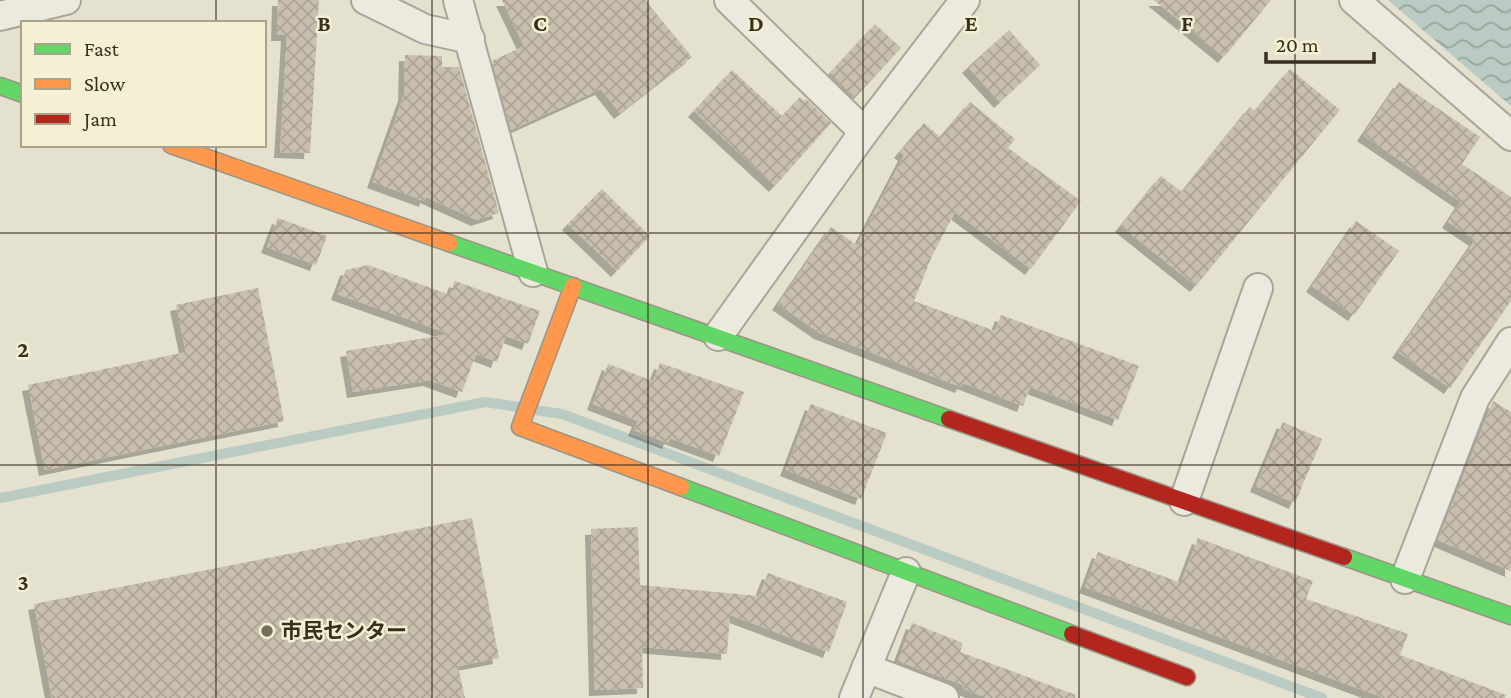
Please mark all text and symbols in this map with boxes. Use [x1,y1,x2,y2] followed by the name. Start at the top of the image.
[317,10,331,36] text: B
[533,10,547,36] text: C
[748,10,764,36] text: D
[964,10,978,36] text: E
[1181,10,1193,36] text: F
[21,21,266,147] legend
[1266,21,1374,65] scale bar
[1276,33,1319,57] text: 20 m
[84,37,120,61] text: Fast
[84,72,126,96] text: Slow
[82,107,117,131] text: Jam
[17,336,29,362] text: 2
[17,569,29,595] text: 3
[281,619,407,643] place label: 市民センター
[259,623,275,639] marker: 市民センター

